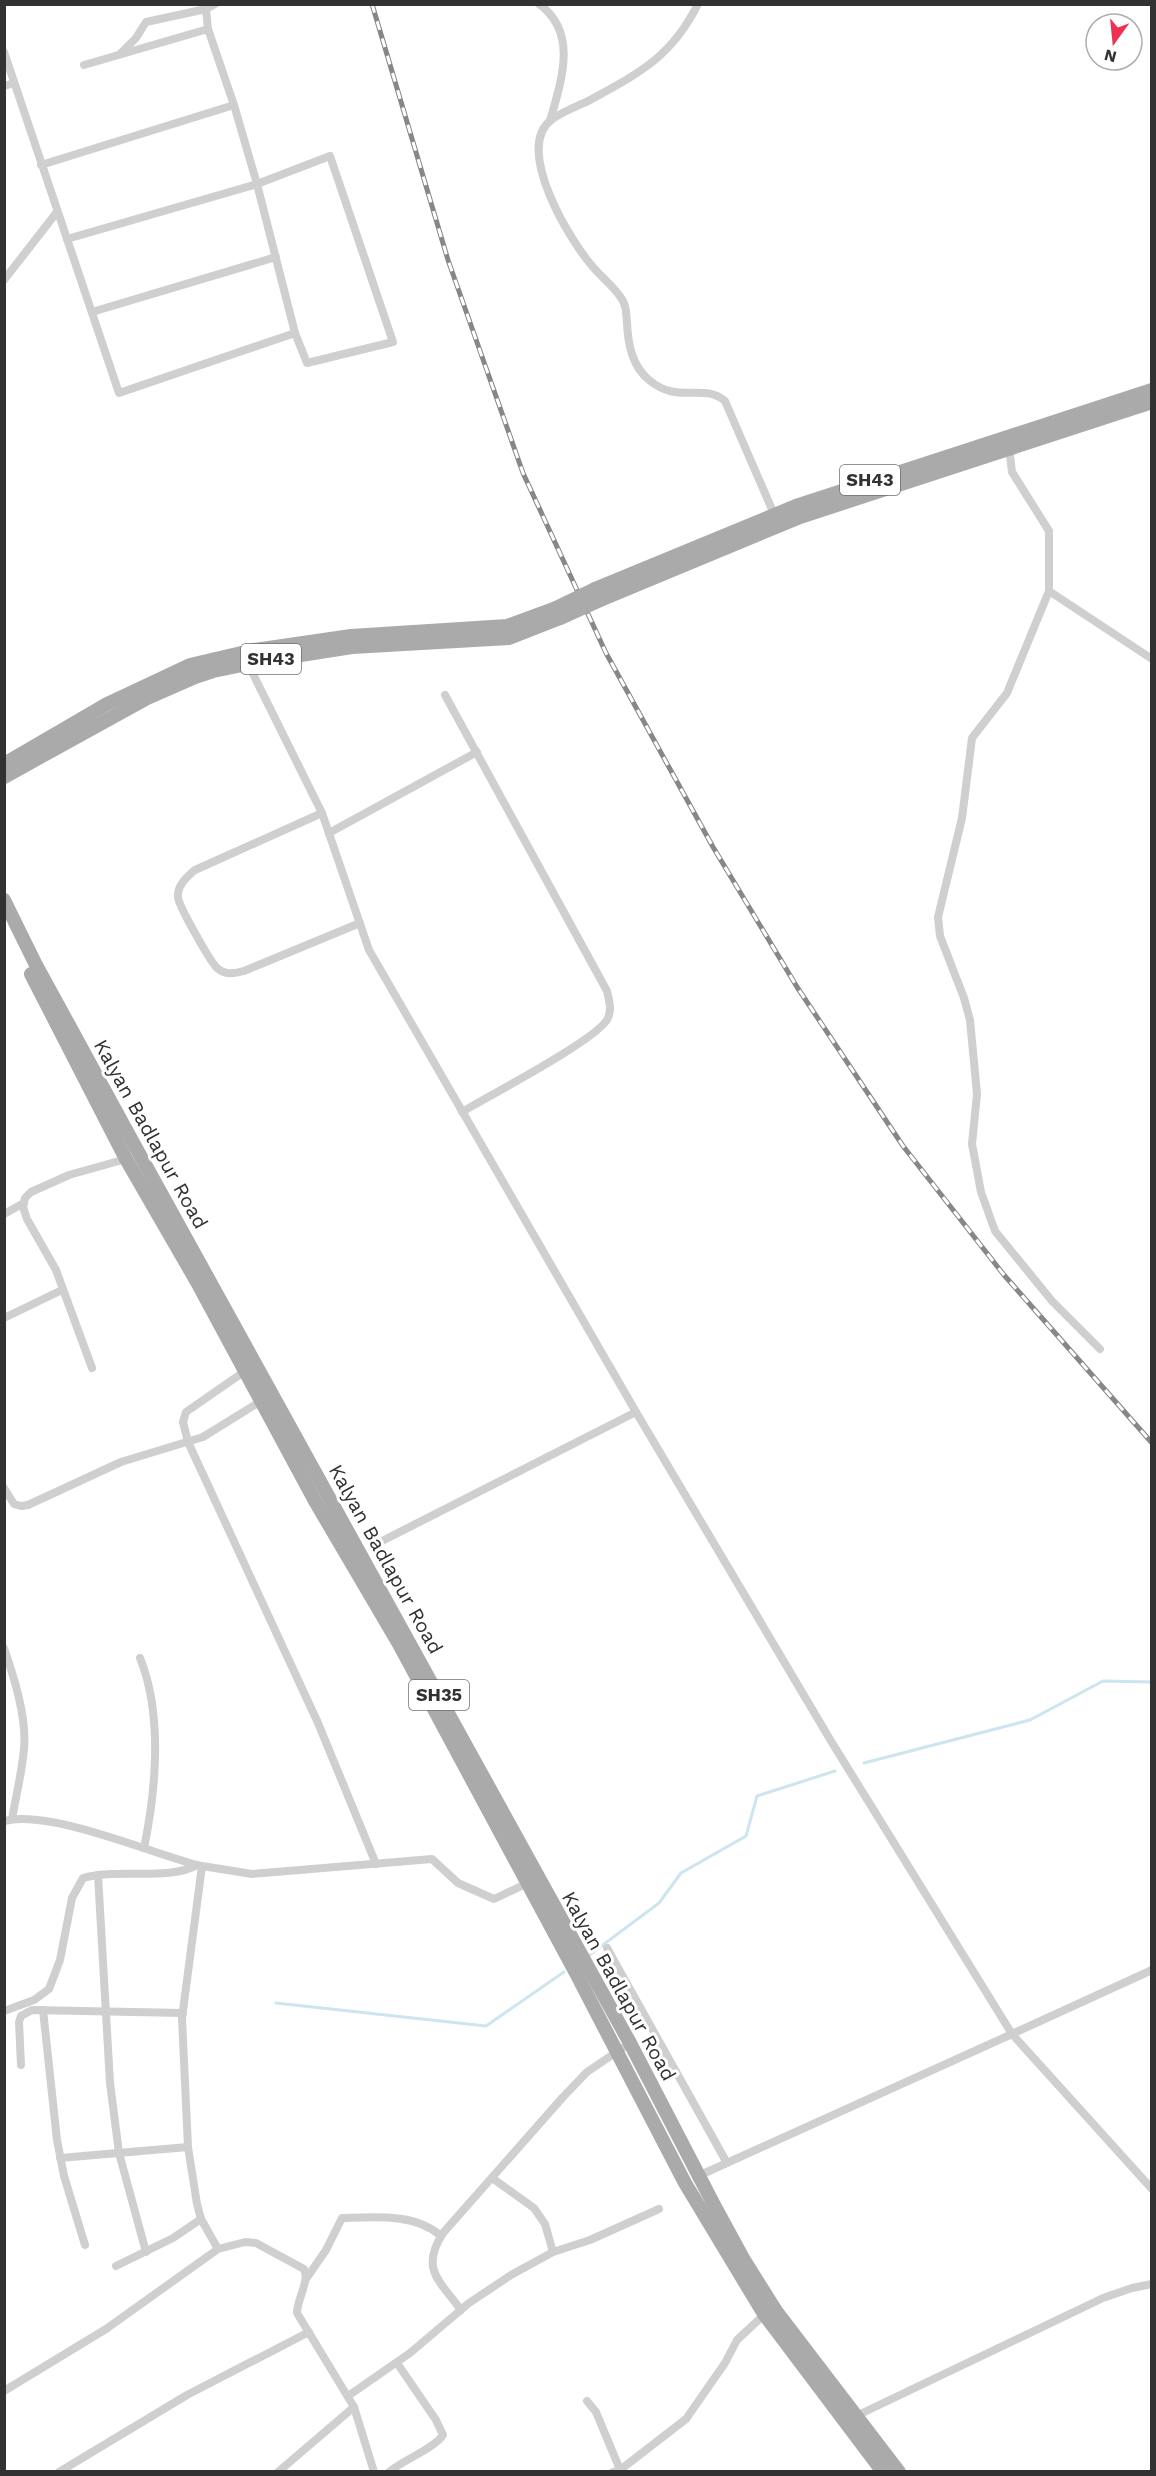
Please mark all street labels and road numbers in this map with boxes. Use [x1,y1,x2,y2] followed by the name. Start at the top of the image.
[840,465,900,495] road number: SH43
[241,644,301,674] road number: SH43
[89,1035,213,1233] street label: Kalyan Badlapur Road
[324,1460,448,1658] street label: Kalyan Badlapur Road
[409,1680,469,1710] road number: SH35
[557,1887,681,2085] street label: Kalyan Badlapur Road

